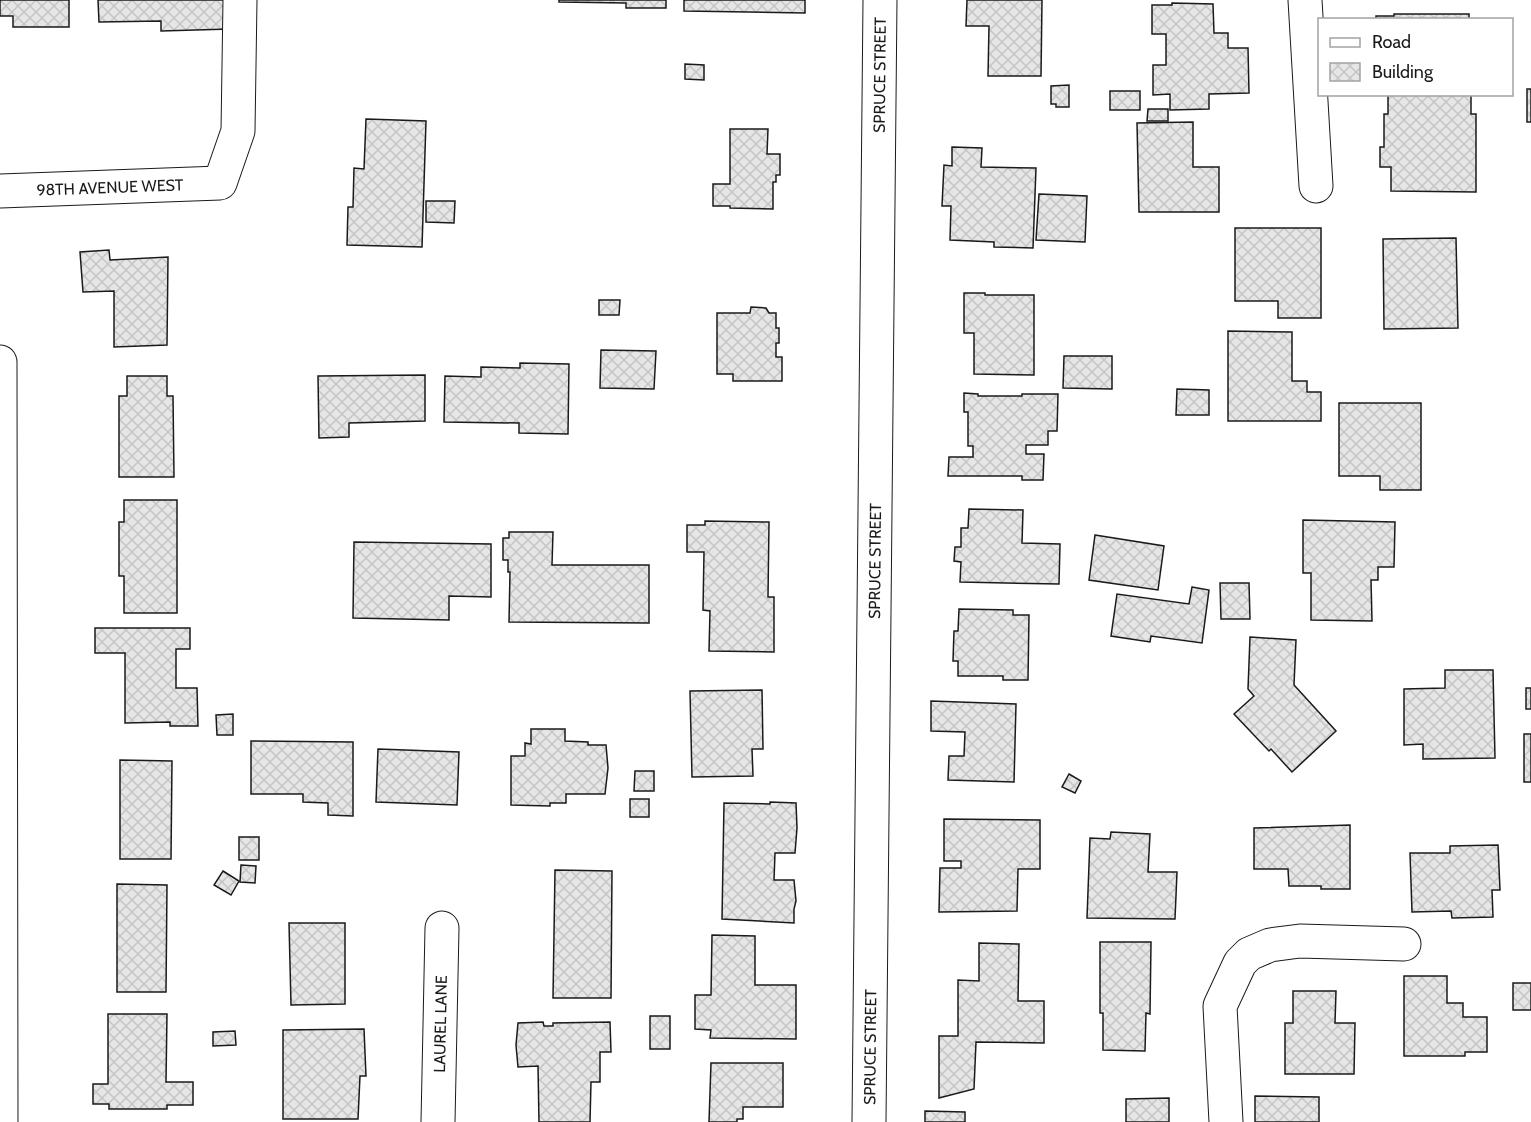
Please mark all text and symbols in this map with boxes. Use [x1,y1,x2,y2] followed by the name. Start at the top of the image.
[870,17,890,133] street label: SPRUCE STREET
[1318,18,1513,96] legend
[1372,31,1411,53] text: Road
[1372,61,1434,83] text: Building
[36,175,184,200] street label: 98TH AVENUE WEST
[865,503,885,619] street label: SPRUCE STREET
[430,975,451,1073] street label: LAUREL LANE
[860,988,880,1105] street label: SPRUCE STREET

